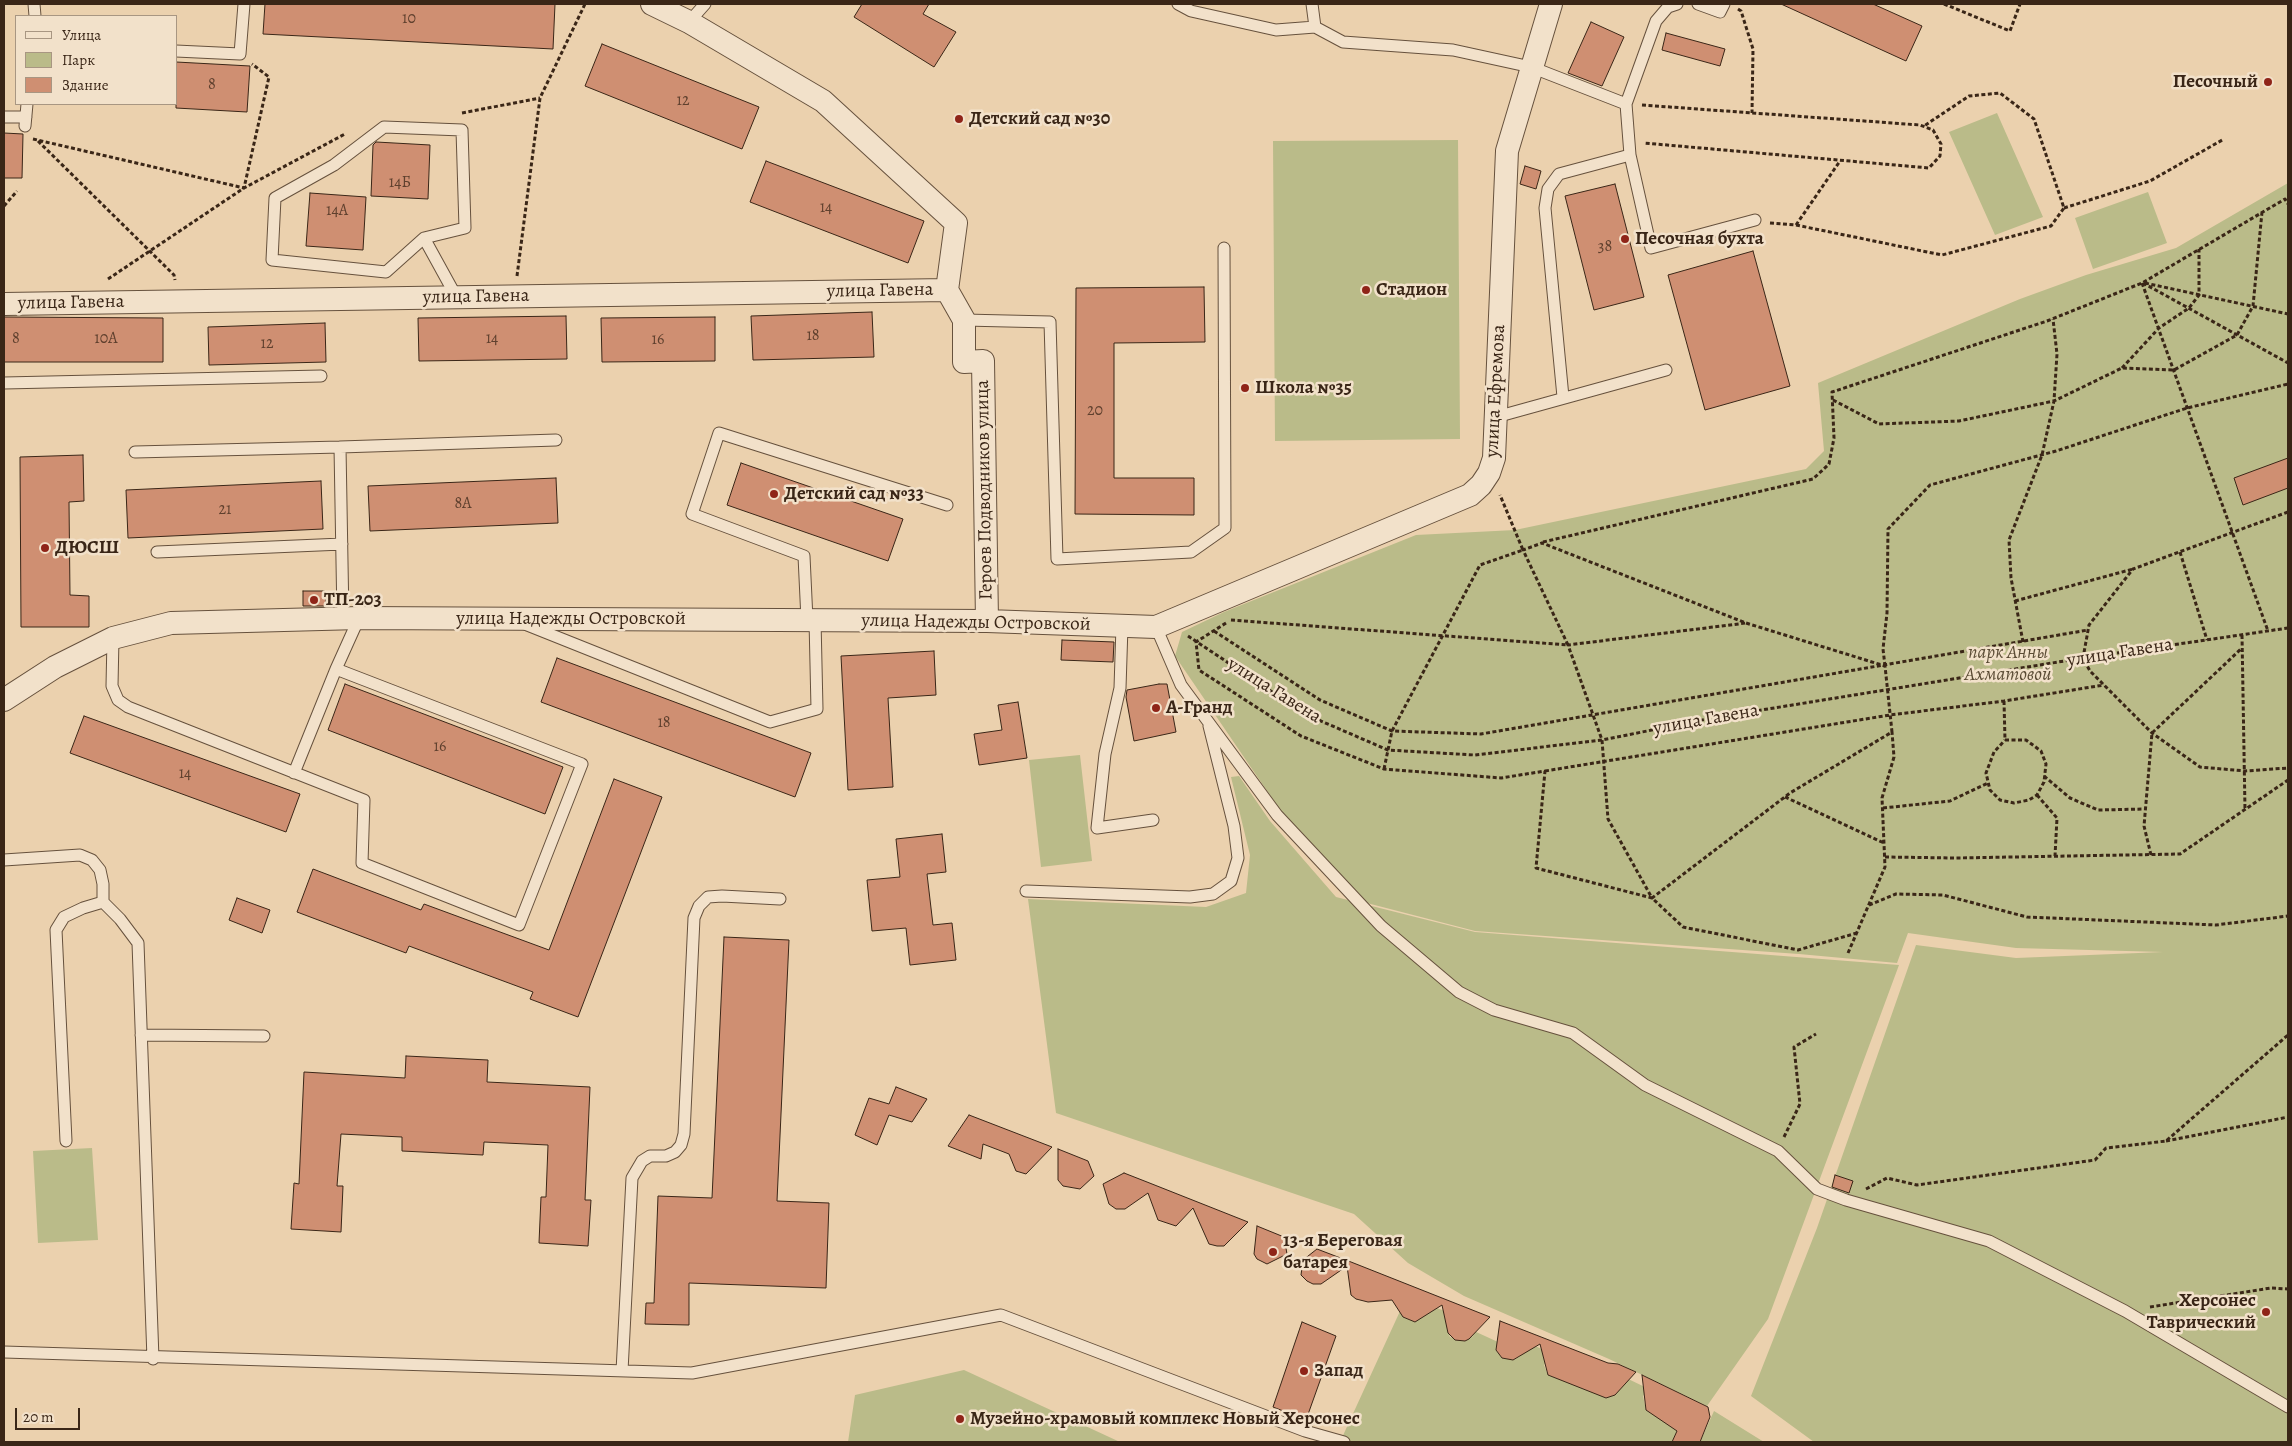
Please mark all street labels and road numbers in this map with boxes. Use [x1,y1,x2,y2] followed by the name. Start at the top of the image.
[826,279,934,303] street label: улица Гавена
[422,285,530,309] street label: улица Гавена
[17,291,125,315] street label: улица Гавена
[1481,324,1511,458] street label: улица Ефремова
[972,380,998,600] street label: Героев Подводников улица
[456,608,686,630] street label: улица Надежды Островской
[861,610,1091,636] street label: улица Надежды Островской
[2065,633,2175,673] street label: улица Гавена
[1223,653,1325,729] street label: улица Гавена
[1651,700,1761,740] street label: улица Гавена

